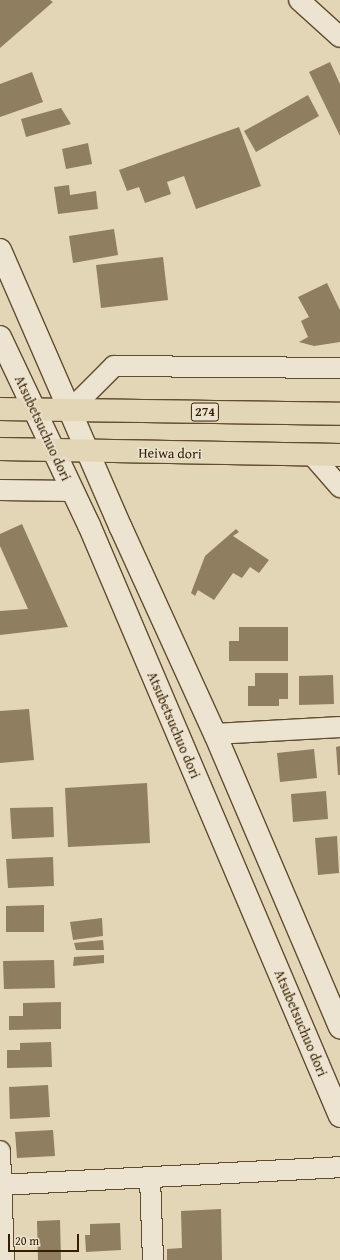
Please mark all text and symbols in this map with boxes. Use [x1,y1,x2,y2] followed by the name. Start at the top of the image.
[11,373,75,483] street label: Atsubetsuchuo dori
[190,401,220,423] road number: 274
[138,444,202,462] street label: Heiwa dori
[144,669,204,781] street label: Atsubetsuchuo dori
[271,967,331,1079] street label: Atsubetsuchuo dori
[10,1226,81,1252] scale bar
[15,1232,39,1249] text: 20 m

